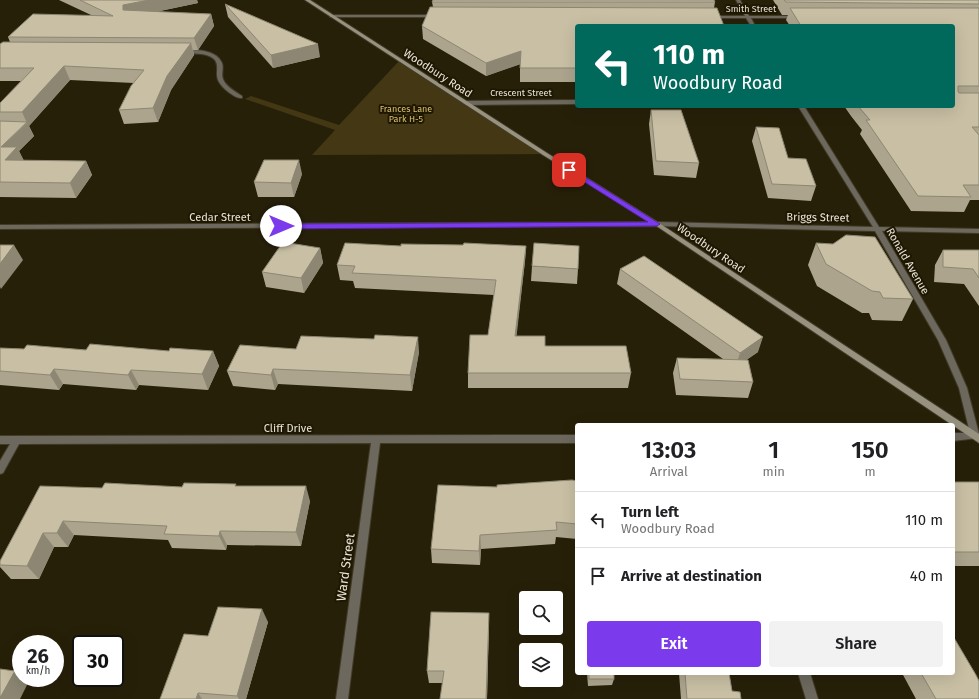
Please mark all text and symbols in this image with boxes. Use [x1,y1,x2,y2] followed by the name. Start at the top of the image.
[726,4,777,14] street label: Smith Street
[653,38,725,71] text: 110 m
[587,40,639,92] icon: left
[401,46,475,100] street label: Woodbury Road
[653,72,783,94] text: Woodbury Road
[490,88,553,98] street label: Crescent Street
[380,104,432,124] park label: Frances Lane Park H-5
[552,153,586,187] pin
[558,159,580,181] icon: arrive
[260,205,302,247] position arrow
[786,210,850,225] street label: Briggs Street
[189,211,251,224] street label: Cedar Street
[674,221,747,276] street label: Woodbury Road
[883,226,932,297] street label: Ronald Avenue
[264,422,312,435] street label: Cliff Drive
[641,436,696,464] text: 13:03
[768,436,779,464] text: 1
[851,436,889,464] text: 150
[650,464,688,479] text: Arrival
[763,464,785,479] text: min
[864,464,876,479] text: m
[621,503,679,521] text: Turn left
[587,509,609,531] icon: left
[905,511,943,529] text: 110 m
[621,521,715,536] text: Woodbury Road
[333,532,358,602] street label: Ward Street
[587,565,609,587] icon: arrive
[621,567,762,585] text: Arrive at destination
[910,567,943,585] text: 40 m
[519,591,563,687] map controls
[519,591,563,635] button: search
[587,621,761,667] button: Exit
[769,621,943,667] button: Share
[72,635,124,687] speed limit sign: 30
[519,643,563,687] button: layers
[27,644,49,668] text: 26
[26,665,50,677] text: km/h

